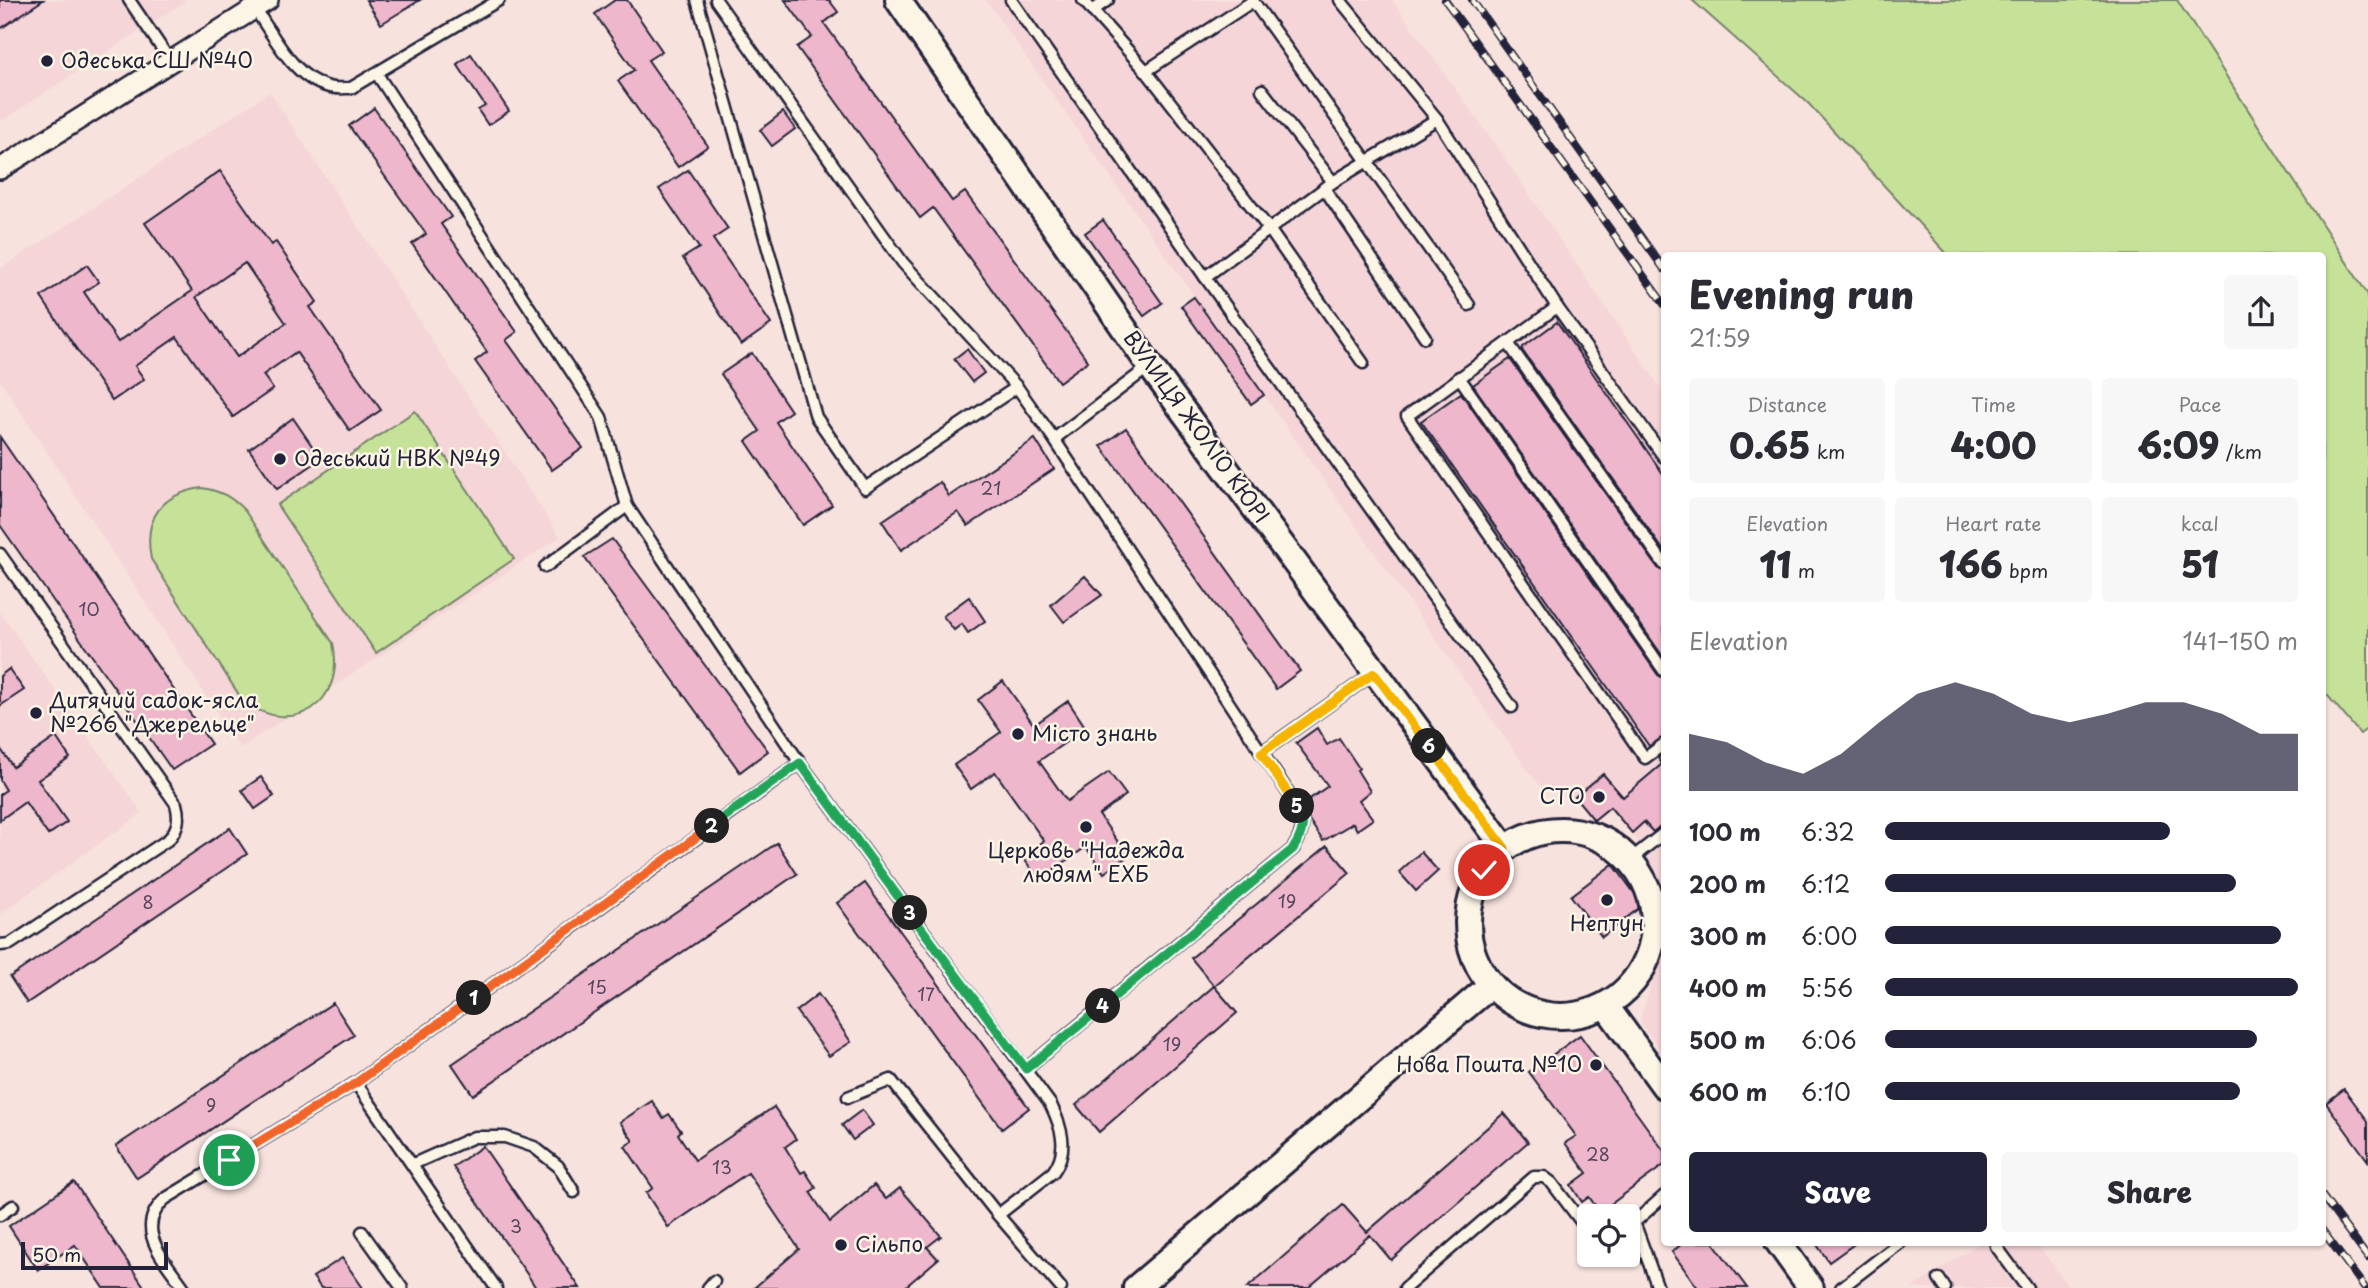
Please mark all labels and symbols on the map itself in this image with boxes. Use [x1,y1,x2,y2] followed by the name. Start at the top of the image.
[61,43,253,75] place label: Одеська СШ №40
[39,53,55,69] marker: Одеська СШ №40
[1117,323,1279,529] street label: ВУЛИЦЯ ЖОЛІО КЮРІ
[294,441,500,473] place label: Одеський НВК №49
[272,451,288,467] marker: Одеський НВК №49
[981,474,1001,501] house number: 21
[78,595,100,622] house number: 10
[49,683,258,739] place label: Дитячий садок-ясла №266 "Джерельце"
[28,705,44,721] marker: Дитячий садок-ясла №266 "Джерельце"
[1032,716,1157,748] place label: Місто знань
[1010,726,1026,742] marker: Місто знань
[1412,728,1446,764] pin: 6
[1540,779,1585,811] place label: СТО
[1280,788,1314,824] pin: 5
[1591,789,1607,805] marker: СТО
[694,808,730,844] pin: 2
[1078,819,1094,835] marker: Церковь "Надежда людям" ЕХБ
[988,833,1185,889] place label: Церковь "Надежда людям" ЕХБ
[1454,840,1514,900] pin
[1278,887,1296,914] house number: 19
[142,888,154,915] house number: 8
[1599,892,1615,908] marker: Нептун
[892,895,928,930] pin: 3
[1570,906,1644,938] place label: Нептун
[587,973,607,1000] house number: 15
[917,980,935,1007] house number: 17
[456,981,491,1016] pin: 1
[1086,988,1120,1024] pin: 4
[1163,1030,1181,1057] house number: 19
[1396,1047,1582,1079] place label: Нова Пошта №10
[1588,1057,1604,1073] marker: Нова Пошта №10
[206,1091,216,1118] house number: 9
[199,1130,259,1190] pin
[1586,1140,1610,1167] house number: 28
[712,1153,732,1180] house number: 13
[510,1212,522,1239] house number: 3
[855,1227,923,1259] place label: Сільпо
[833,1237,849,1253] marker: Сільпо
[21,1239,168,1271] scale bar

